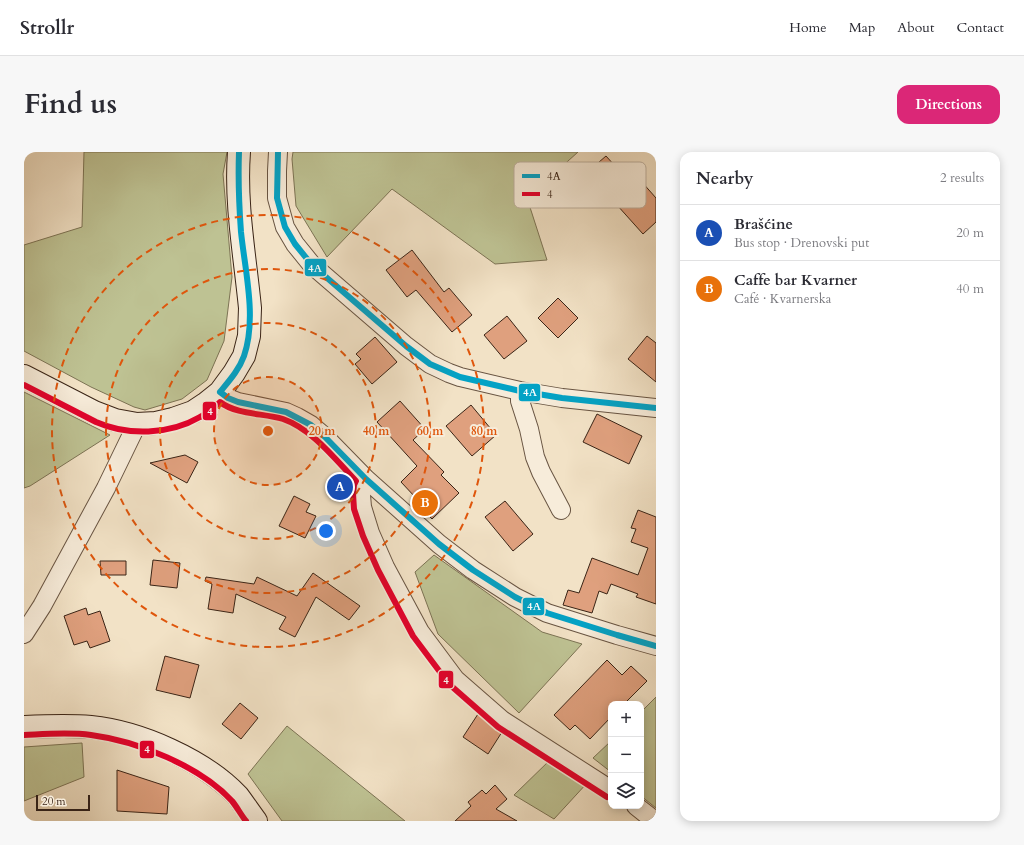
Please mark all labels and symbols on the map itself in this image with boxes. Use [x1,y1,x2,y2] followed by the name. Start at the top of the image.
[514,162,646,208] legend
[547,169,561,184] text: 4A
[547,187,553,202] text: 4
[304,258,327,277] line badge: 4A
[308,261,323,276] text: 4A
[518,383,541,402] line badge: 4A
[523,385,538,400] text: 4A
[202,401,217,421] line badge: 4
[207,404,213,419] text: 4
[309,423,336,439] text: 20 m
[363,423,390,439] text: 40 m
[417,423,444,439] text: 60 m
[471,423,498,439] text: 80 m
[261,424,275,438] centre of rings
[327,472,353,502] pin: A
[412,488,438,518] pin: B
[316,521,336,541] your location
[522,597,545,616] line badge: 4A
[527,599,542,614] text: 4A
[438,670,454,689] line badge: 4
[443,673,449,688] text: 4
[139,740,155,759] line badge: 4
[144,742,150,757] text: 4
[36,793,90,812] scale bar

